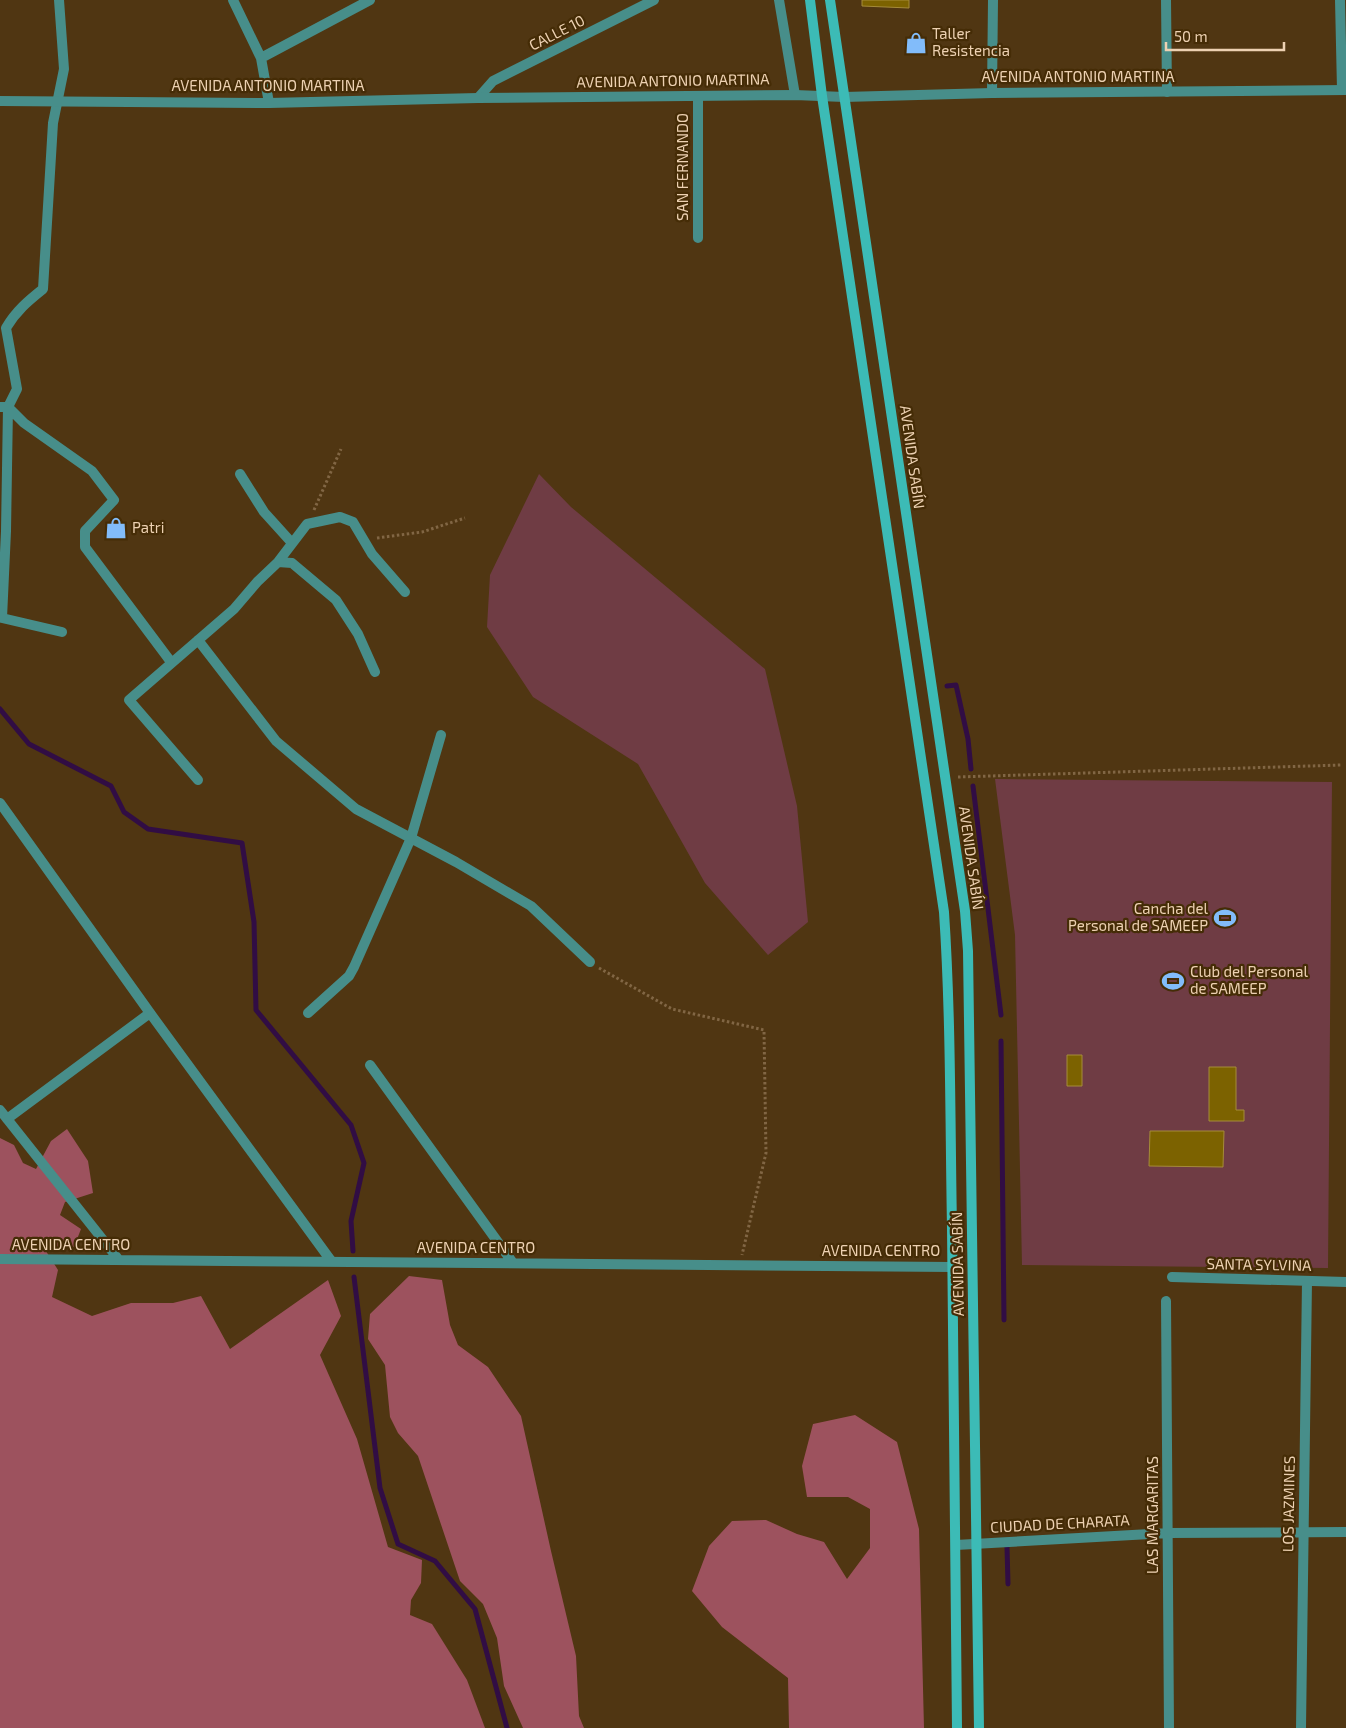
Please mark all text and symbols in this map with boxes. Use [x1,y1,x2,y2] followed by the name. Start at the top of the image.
[526,10,587,54] street label: CALLE 10
[1166,20,1284,52] scale bar
[932,24,1010,59] place label: Taller Resistencia
[1174,27,1208,45] text: 50 m
[903,30,929,56] shop icon: Taller Resistencia
[981,67,1175,85] street label: AVENIDA ANTONIO MARTINA
[576,69,770,91] street label: AVENIDA ANTONIO MARTINA
[171,76,365,94] street label: AVENIDA ANTONIO MARTINA
[673,113,691,221] street label: SAN FERNANDO
[897,404,929,510] street label: AVENIDA SABÍN
[103,515,129,541] shop icon: Patri
[132,518,164,536] place label: Patri
[956,805,988,911] street label: AVENIDA SABÍN
[1068,899,1209,934] place label: Cancha del Personal de SAMEEP
[1212,905,1238,931] sports icon: Cancha del Personal de SAMEEP
[1190,962,1308,997] place label: Club del Personal de SAMEEP
[1160,968,1186,994] sports icon: Club del Personal de SAMEEP
[947,1212,967,1316] street label: AVENIDA SABÍN
[12,1235,130,1253] street label: AVENIDA CENTRO
[417,1238,535,1256] street label: AVENIDA CENTRO
[822,1241,940,1259] street label: AVENIDA CENTRO
[1206,1254,1312,1274] street label: SANTA SYLVINA
[1143,1456,1161,1574] street label: LAS MARGARITAS
[1278,1456,1298,1552] street label: LOS JAZMINES
[990,1510,1131,1536] street label: CIUDAD DE CHARATA

